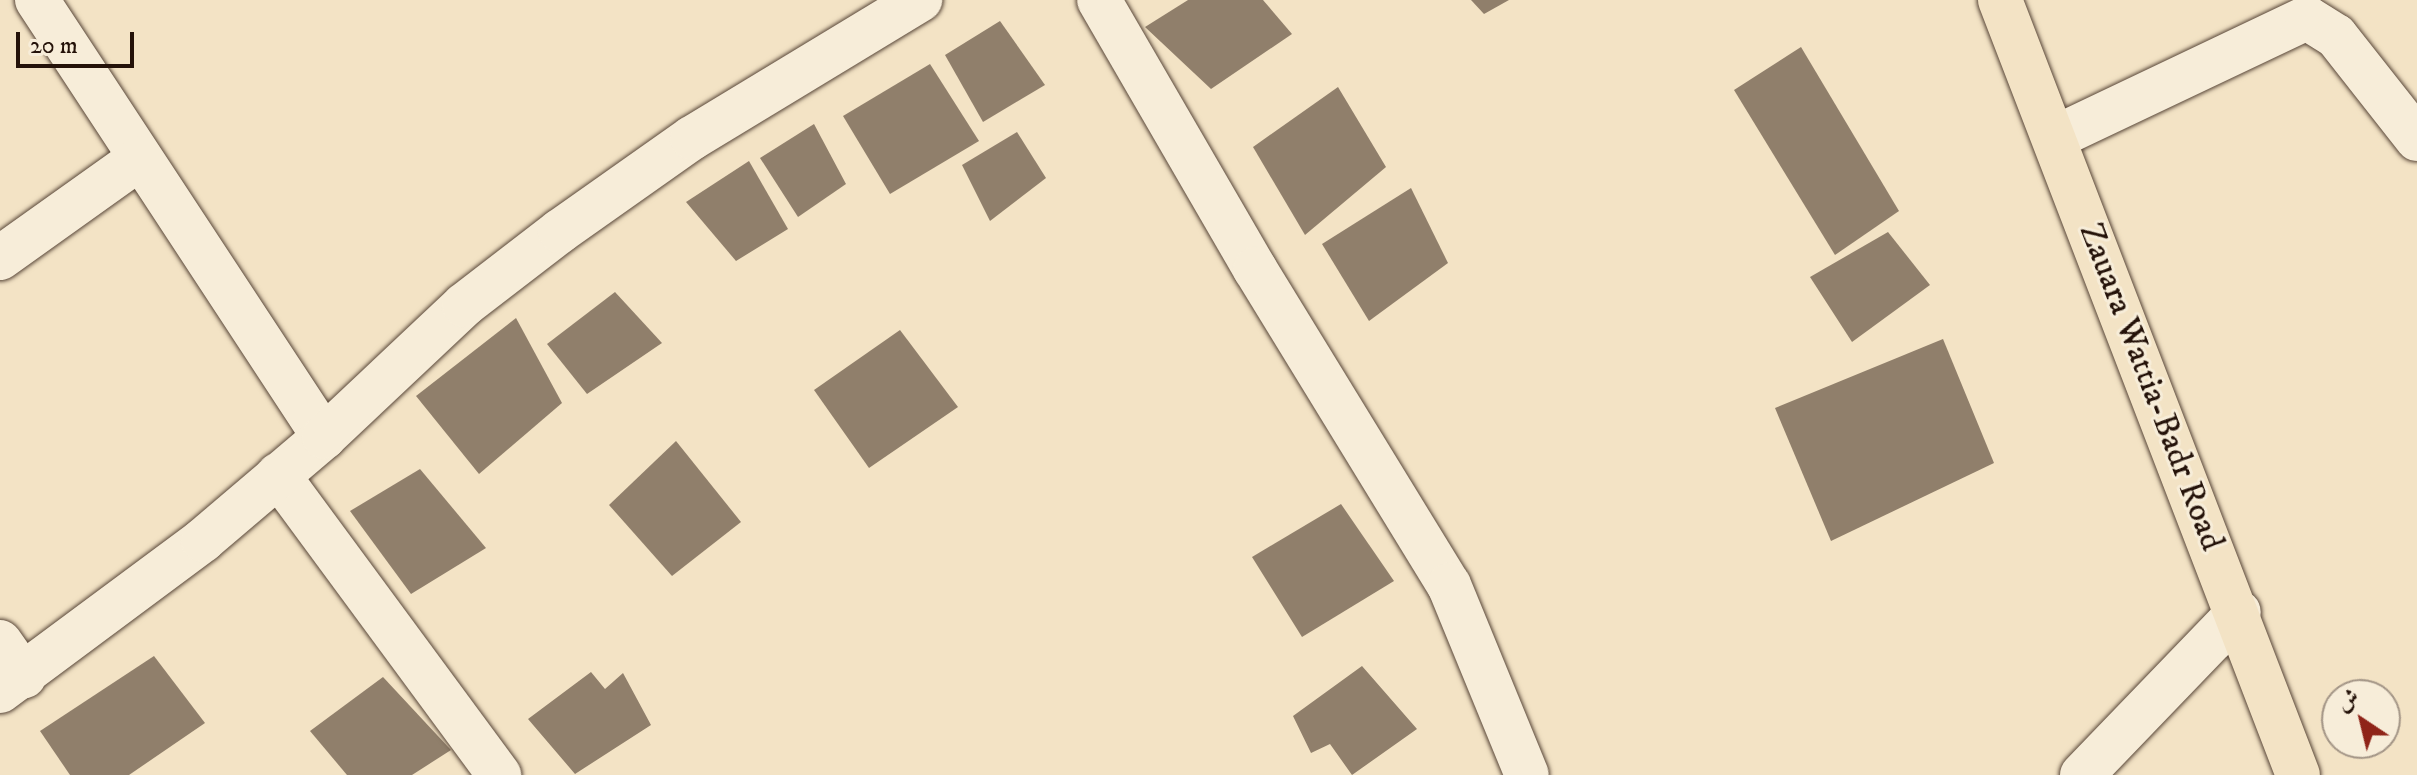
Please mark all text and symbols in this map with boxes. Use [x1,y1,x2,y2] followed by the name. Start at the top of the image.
[20,16,138,66] scale bar
[30,31,78,61] text: 20 m
[2070,218,2232,556] street label: Zauara Wattia-Badr Road
[2321,679,2401,759] north arrow
[2331,683,2365,718] text: ش

